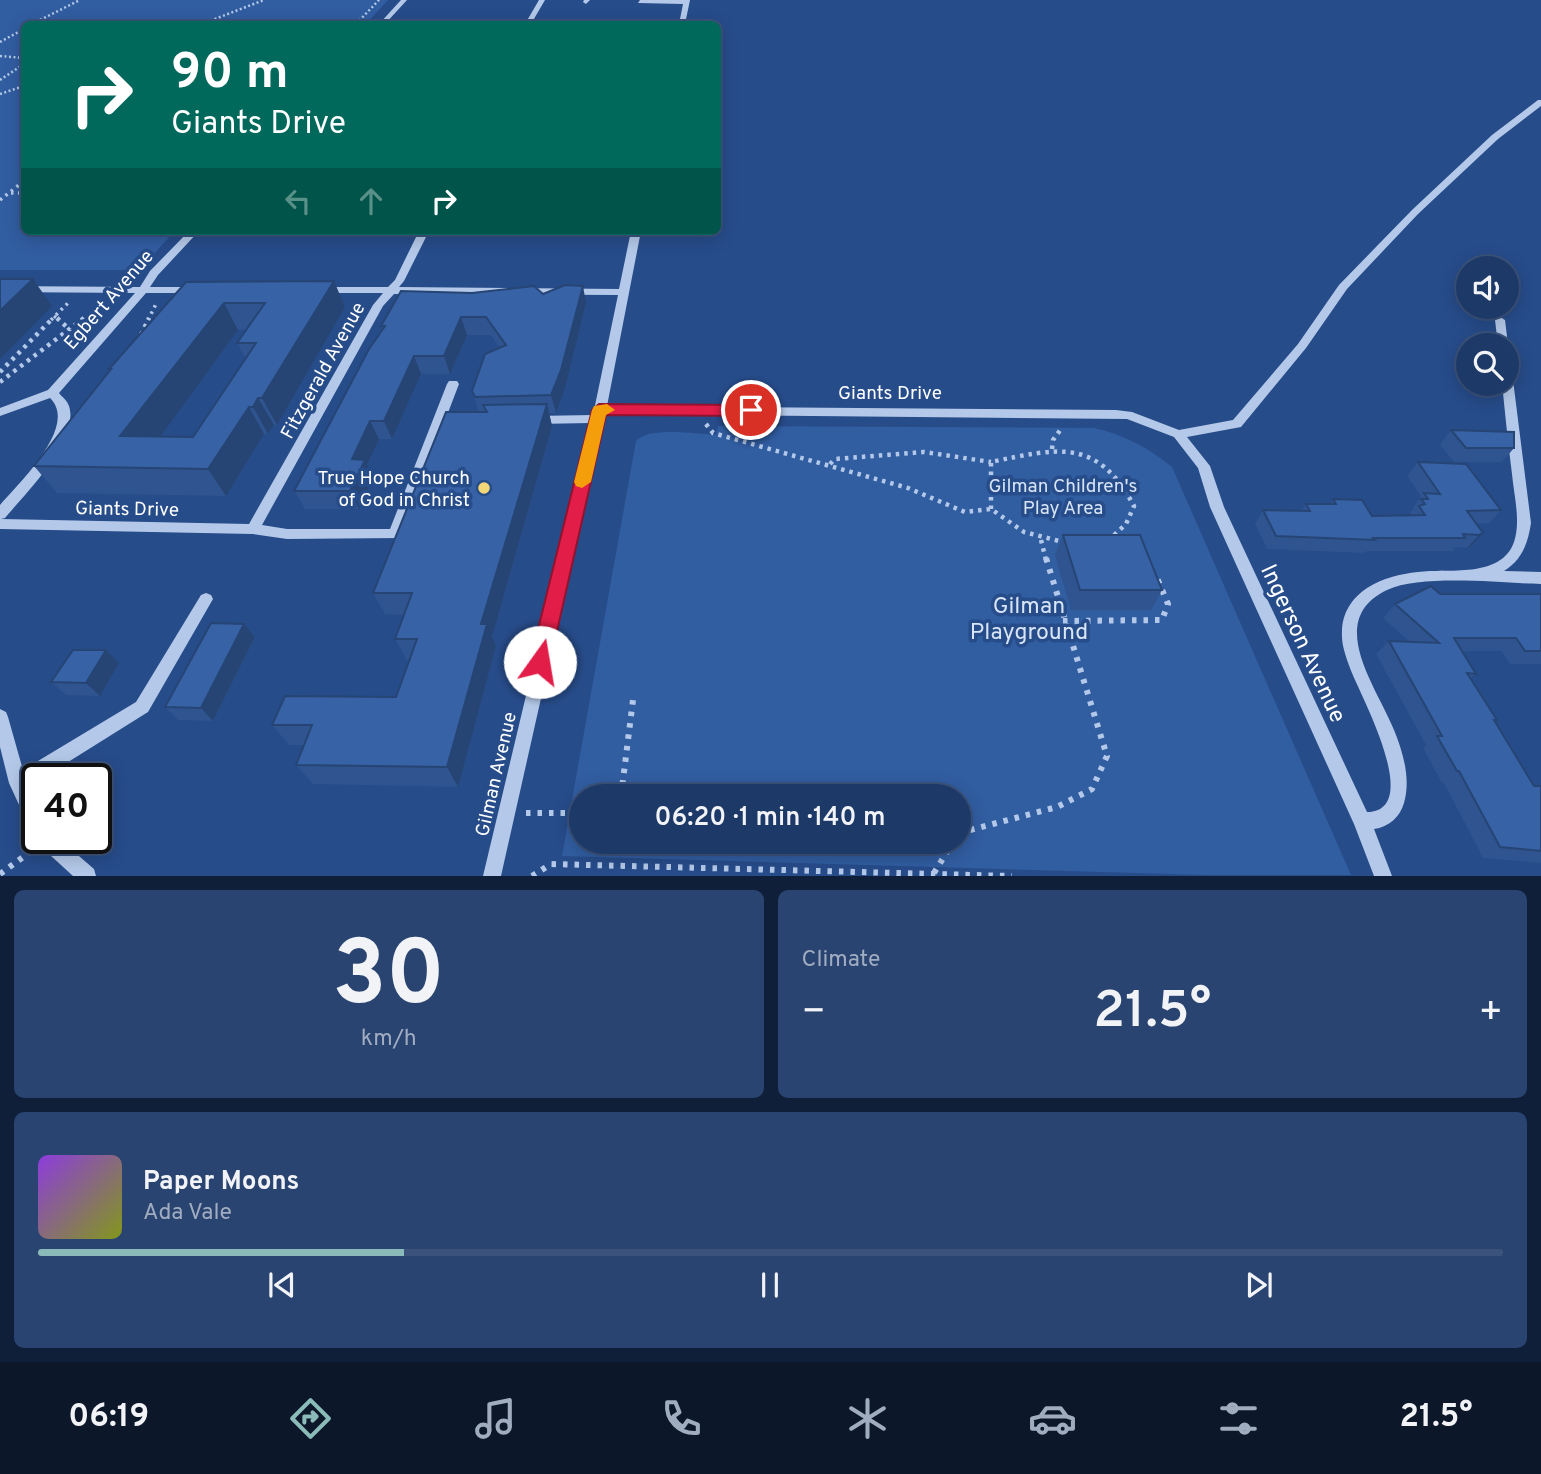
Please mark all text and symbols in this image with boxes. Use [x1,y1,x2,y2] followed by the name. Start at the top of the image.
[171,44,289,106] text: 90 m
[56,49,147,140] icon: right
[171,105,346,145] text: Giants Drive
[279,182,317,220] icon: left
[352,182,390,220] icon: ahead
[425,182,463,220] icon: right
[59,245,160,355] street label: Egbert Avenue
[1456,256,1519,396] map controls
[1456,256,1519,319] button: sound
[276,298,371,444] street label: Fitzgerald Avenue
[1456,333,1519,396] button: search
[721,380,781,440] pin
[838,382,942,406] street label: Giants Drive
[732,391,770,429] icon: arrive
[318,467,470,513] place label: True Hope Church of God in Christ
[989,475,1137,521] park label: Gilman Children's Play Area
[476,480,492,496] marker: True Hope Church of God in Christ
[75,497,179,523] street label: Giants Drive
[1252,560,1351,728] street label: Ingerson Avenue
[970,593,1088,648] park label: Gilman Playground
[503,625,577,699] position arrow
[471,710,523,839] street label: Gilman Avenue
[21,763,112,854] speed limit sign: 40
[655,802,885,835] text: 06:20 · 1 min · 140 m
[332,922,445,1037] text: 30
[802,946,880,975] text: Climate
[1093,980,1211,1046] text: 21.5°
[802,989,826,1038] text: −
[1478,989,1503,1038] text: +
[361,1025,417,1054] text: km/h
[143,1166,299,1199] text: Paper Moons
[143,1199,232,1228] text: Ada Vale
[263,1266,301,1304] icon: previous
[751,1266,789,1304] icon: pause
[1240,1266,1278,1304] icon: next
[286,1394,335,1443] icon: directions
[471,1394,520,1443] icon: music
[657,1394,706,1443] icon: phone
[843,1394,892,1443] icon: climate
[1028,1394,1077,1443] icon: car
[1214,1394,1263,1443] icon: filters
[68,1398,149,1438] text: 06:19
[1400,1398,1473,1438] text: 21.5°

